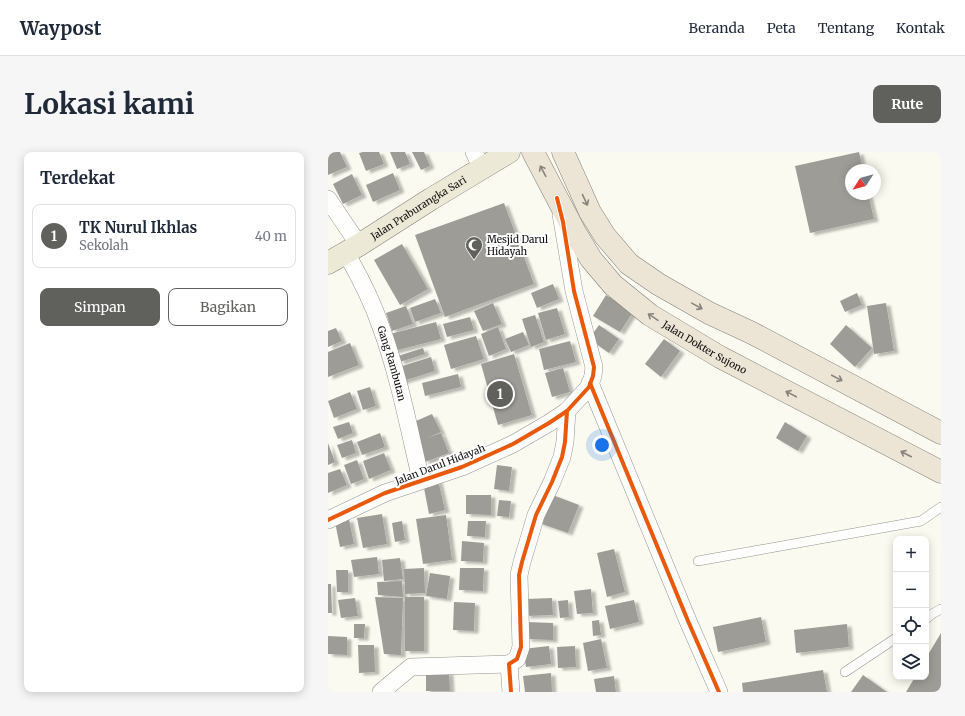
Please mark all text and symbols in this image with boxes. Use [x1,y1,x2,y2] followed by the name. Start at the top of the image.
[20,16,101,40] text: Waypost
[689,19,745,37] text: Beranda
[767,19,796,37] text: Peta
[818,19,874,37] text: Tentang
[896,19,945,37] text: Kontak
[873,85,941,123] button: Rute
[24,86,194,122] text: Lokasi kami
[845,164,881,200] north arrow
[538,165,546,177] one-way arrow
[40,167,115,189] text: Terdekat
[368,173,469,243] street label: Jalan Praburangka Sari
[582,194,589,206] one-way arrow
[79,218,197,237] text: TK Nurul Ikhlas
[51,228,57,245] text: 1
[255,228,287,245] text: 40 m
[487,233,548,258] place label: Mesjid Darul Hidayah
[464,235,484,260] mosque icon: Mesjid Darul Hidayah
[79,237,129,254] text: Sekolah
[40,288,160,326] button: Simpan
[168,288,288,326] button: Bagikan
[691,303,703,310] one-way arrow
[648,313,659,321] one-way arrow
[659,318,749,377] street label: Jalan Dokter Sujono
[374,324,409,403] street label: Gang Rambutan
[831,375,843,382] one-way arrow
[487,379,513,409] pin: 1
[785,390,797,397] one-way arrow
[592,435,612,455] your location
[392,441,487,488] street label: Jalan Darul Hidayah
[901,450,913,457] one-way arrow
[893,536,929,680] map controls
[893,536,929,572] button: +
[893,572,929,608] button: −
[893,608,929,644] button: locate
[893,644,929,680] button: layers

